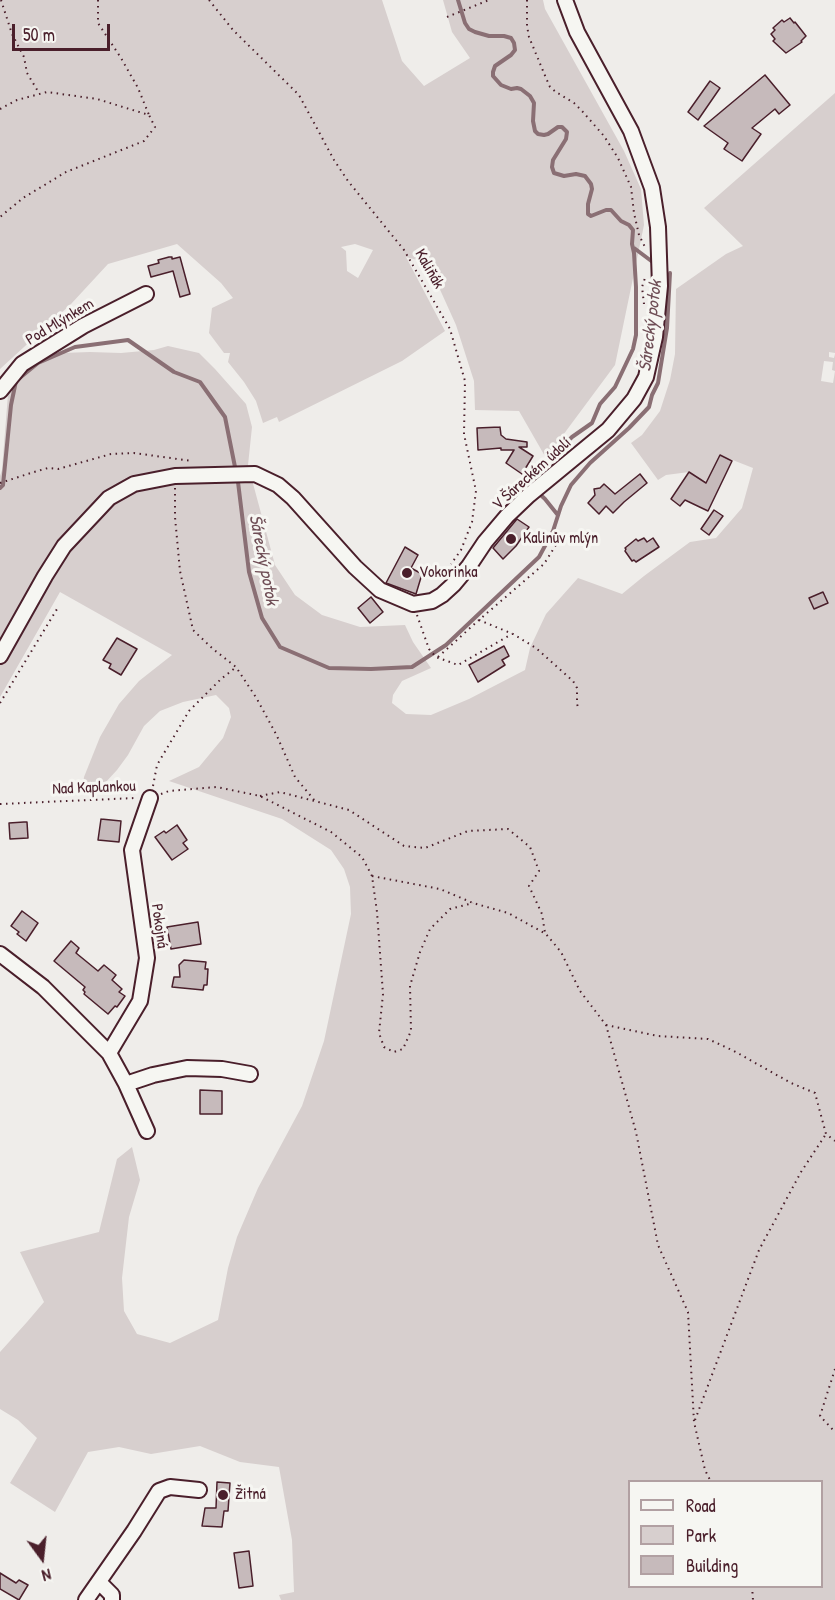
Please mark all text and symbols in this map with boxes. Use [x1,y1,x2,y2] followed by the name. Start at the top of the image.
[15,12,112,50] scale bar
[23,22,55,47] text: 50 m
[410,246,448,292] street label: Kaliňák
[635,279,667,373] water label: Šárecký potok
[23,294,97,350] street label: Pod Mlýnkem
[489,434,575,514] street label: V Šáreckém údolí
[244,513,282,607] water label: Šárecký potok
[523,529,598,549] place label: Kalinův mlýn
[504,532,518,546] marker: Kalinův mlýn
[419,563,477,583] place label: Vokorinka
[400,566,414,580] marker: Vokorinka
[52,777,136,799] street label: Nad Kaplankou
[146,903,172,949] street label: Pokojná
[628,1480,823,1588] legend
[235,1485,266,1505] place label: Žitná
[216,1488,230,1502] marker: Žitná
[686,1493,716,1518] text: Road
[686,1523,716,1548] text: Park
[12,1528,72,1588] north arrow
[686,1553,738,1578] text: Building
[40,1564,54,1587] text: N

